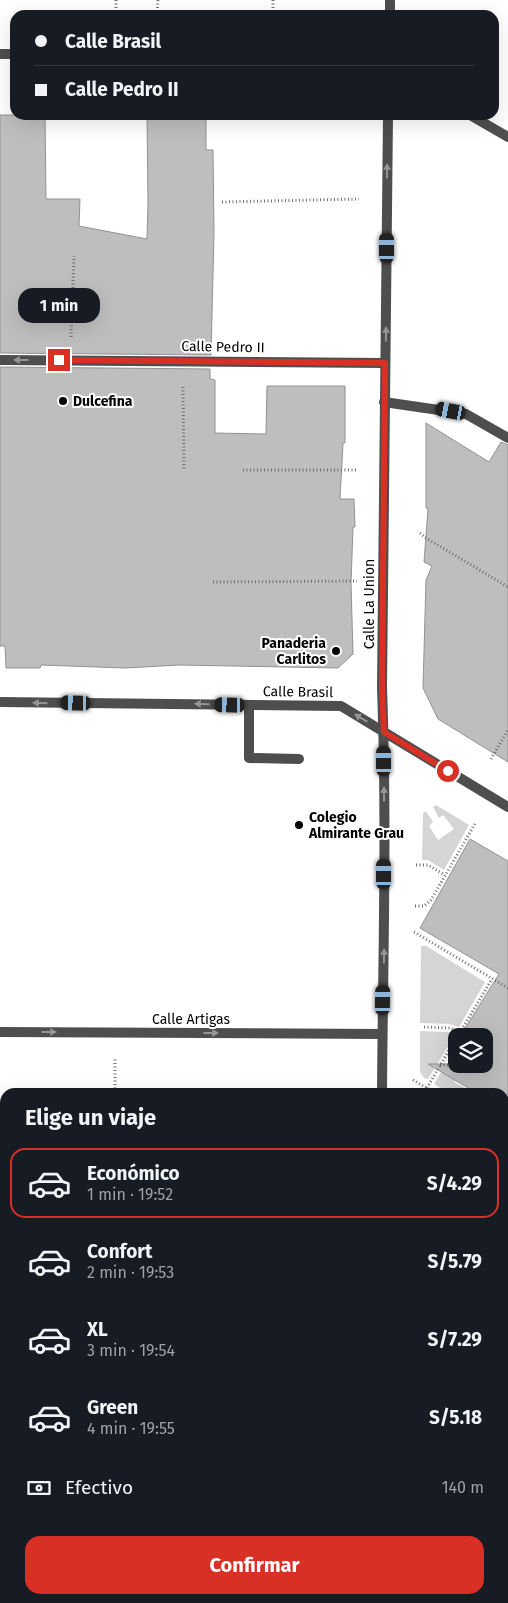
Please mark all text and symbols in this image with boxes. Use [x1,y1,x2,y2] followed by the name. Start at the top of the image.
[65,30,161,53] text: Calle Brasil
[65,78,179,101] text: Calle Pedro II
[384,163,392,179] one-way arrow
[379,233,394,263] car
[18,288,100,322] callout: 1 min
[40,296,78,315] text: 1 min
[382,326,390,342] one-way arrow
[181,338,265,356] street label: Calle Pedro II
[48,349,70,371] route end
[13,356,29,364] one-way arrow
[73,393,133,410] place label: Dulcefina
[57,395,69,407] marker: Dulcefina
[434,401,467,421] car
[361,559,378,649] street label: Calle La Union
[262,635,326,668] place label: Panaderia Carlitos
[330,645,342,657] marker: Panaderia Carlitos
[263,683,333,701] street label: Calle Brasil
[60,695,91,711] car
[214,697,245,713] car
[32,698,48,706] one-way arrow
[194,700,210,708] one-way arrow
[355,714,368,723] one-way arrow
[376,746,391,776] car
[437,760,459,782] route start
[380,786,388,802] one-way arrow
[308,809,404,842] place label: Colegio Almirante Grau
[293,819,305,831] marker: Colegio Almirante Grau
[376,859,391,889] car
[380,948,388,964] one-way arrow
[375,985,390,1015] car
[152,1011,231,1028] street label: Calle Artigas
[41,1028,57,1036] one-way arrow
[448,1028,493,1073] map controls
[448,1028,493,1073] button: layers
[203,1029,219,1037] one-way arrow
[25,1104,156,1131] text: Elige un viaje
[27,1161,72,1206] icon: car
[87,1162,180,1185] text: Económico
[427,1172,482,1195] text: S/4.29
[87,1185,173,1204] text: 1 min · 19:52
[27,1239,72,1284] icon: car
[87,1240,152,1263] text: Confort
[428,1250,482,1273] text: S/5.79
[87,1263,174,1282] text: 2 min · 19:53
[27,1317,72,1362] icon: car
[87,1318,108,1341] text: XL
[428,1328,482,1351] text: S/7.29
[87,1341,175,1360] text: 3 min · 19:54
[27,1395,72,1440] icon: car
[87,1396,138,1419] text: Green
[429,1406,482,1429] text: S/5.18
[87,1419,175,1438] text: 4 min · 19:55
[25,1474,53,1502] icon: cash
[65,1476,133,1499] text: Efectivo
[442,1478,484,1497] text: 140 m
[25,1536,484,1594] button: Confirmar

